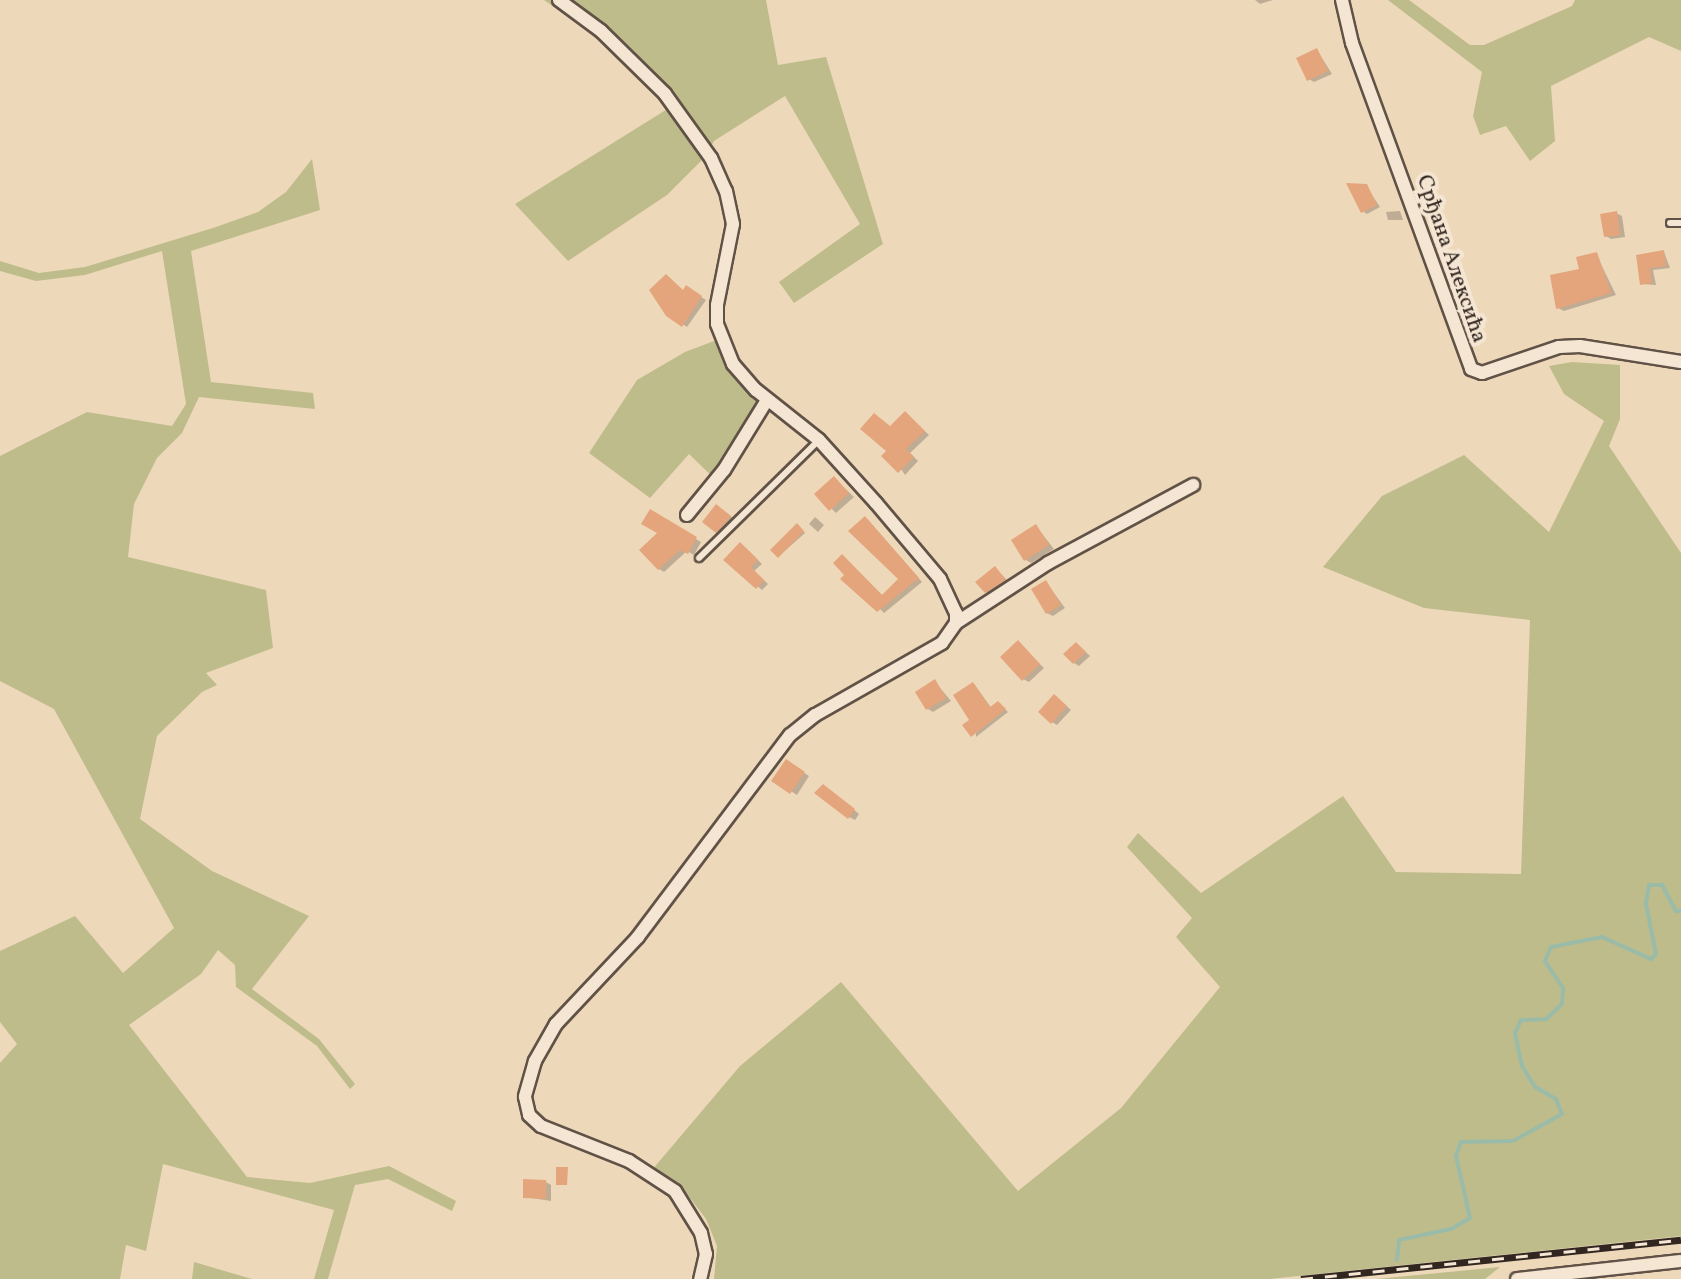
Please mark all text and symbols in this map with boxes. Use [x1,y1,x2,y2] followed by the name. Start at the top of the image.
[1410,172,1492,346] street label: Срђана Алексића

